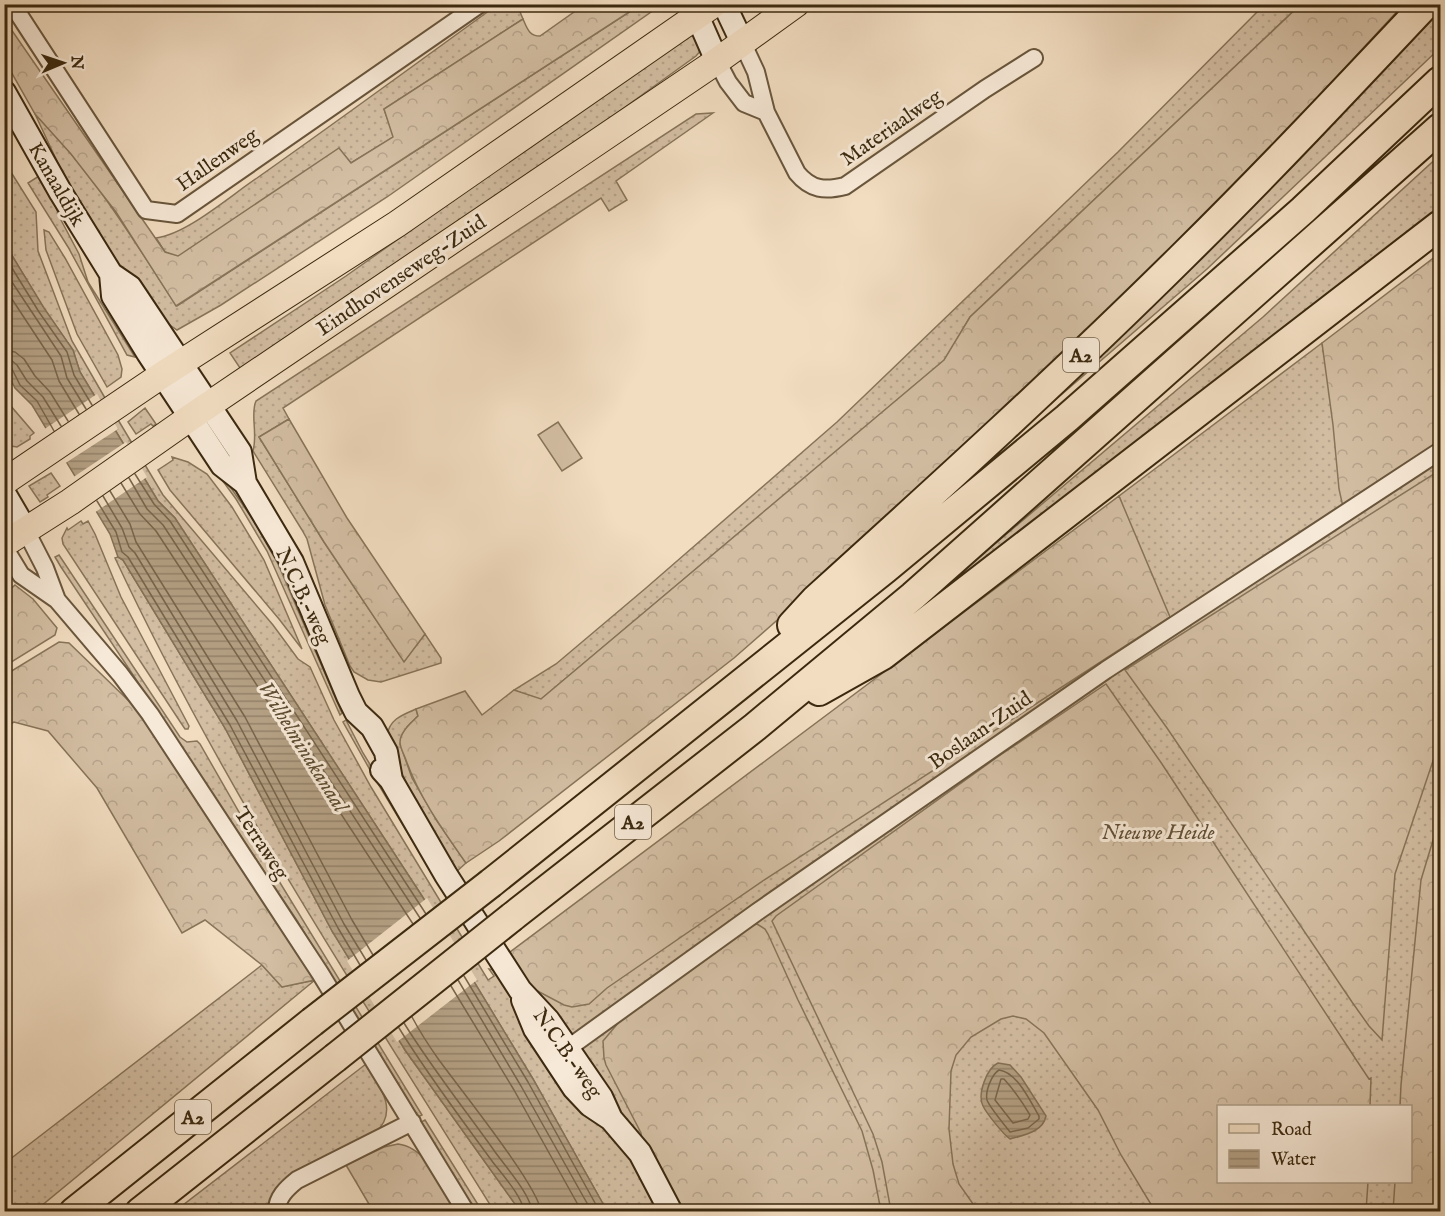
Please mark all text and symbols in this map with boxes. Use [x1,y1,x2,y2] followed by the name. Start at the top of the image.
[33,33,93,93] north arrow
[66,54,86,70] text: N
[836,83,948,173] street label: Materiaalweg
[172,122,265,198] street label: Hallenweg
[21,138,91,232] street label: Kanaaldijk
[312,209,492,343] street label: Eindhovenseweg-Zuid
[1063,338,1099,372] road number: A2
[268,544,337,650] street label: N.C.B.-weg
[251,676,355,819] water label: Wilhelminakanaal
[924,685,1038,777] street label: Boslaan-Zuid
[227,802,295,886] street label: Terraweg
[615,805,651,839] road number: A2
[1101,820,1215,847] park label: Nieuwe Heide
[526,1004,608,1105] street label: N.C.B.-weg
[175,1100,211,1134] road number: A2
[1217,1105,1412,1183] legend
[1271,1119,1312,1142] text: Road
[1271,1149,1316,1172] text: Water

